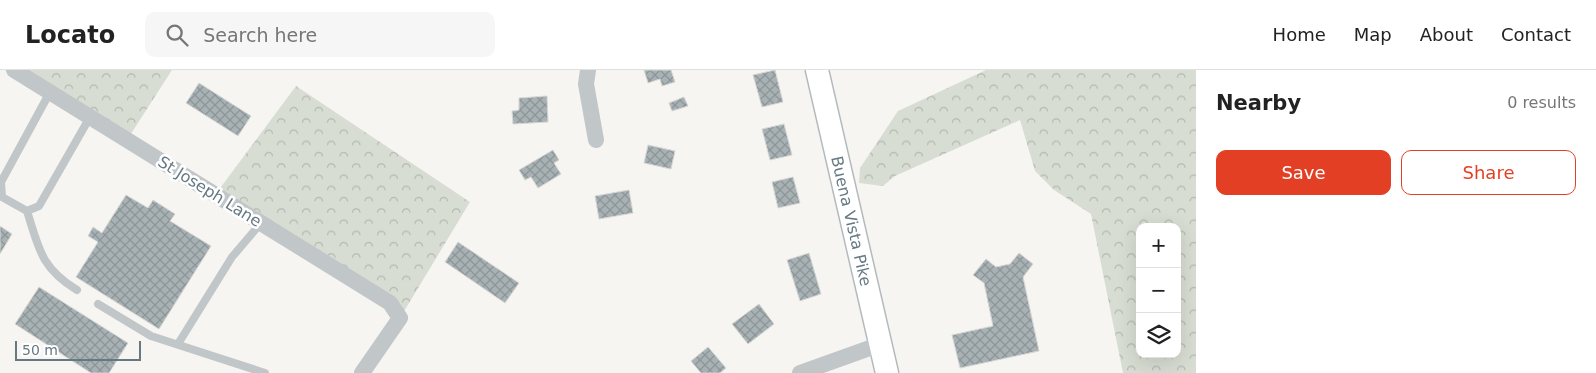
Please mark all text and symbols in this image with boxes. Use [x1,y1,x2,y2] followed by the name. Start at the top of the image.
[145,12,495,57] search box
[25,21,115,49] text: Locato
[163,21,191,49] icon: search
[203,24,317,46] text: Search here
[1273,24,1326,45] text: Home
[1354,24,1392,45] text: Map
[1420,24,1473,45] text: About
[1501,24,1571,45] text: Contact
[1216,91,1301,115] text: Nearby
[1507,93,1576,112] text: 0 results
[1216,150,1391,195] button: Save
[1401,150,1576,195] button: Share
[155,152,265,231] street label: St Joseph Lane
[827,154,876,288] street label: Buena Vista Pike
[1136,223,1181,358] map controls
[1136,223,1181,268] button: +
[1136,268,1181,313] button: −
[1136,313,1181,358] button: layers
[15,338,141,361] scale bar
[22,342,58,358] text: 50 m

